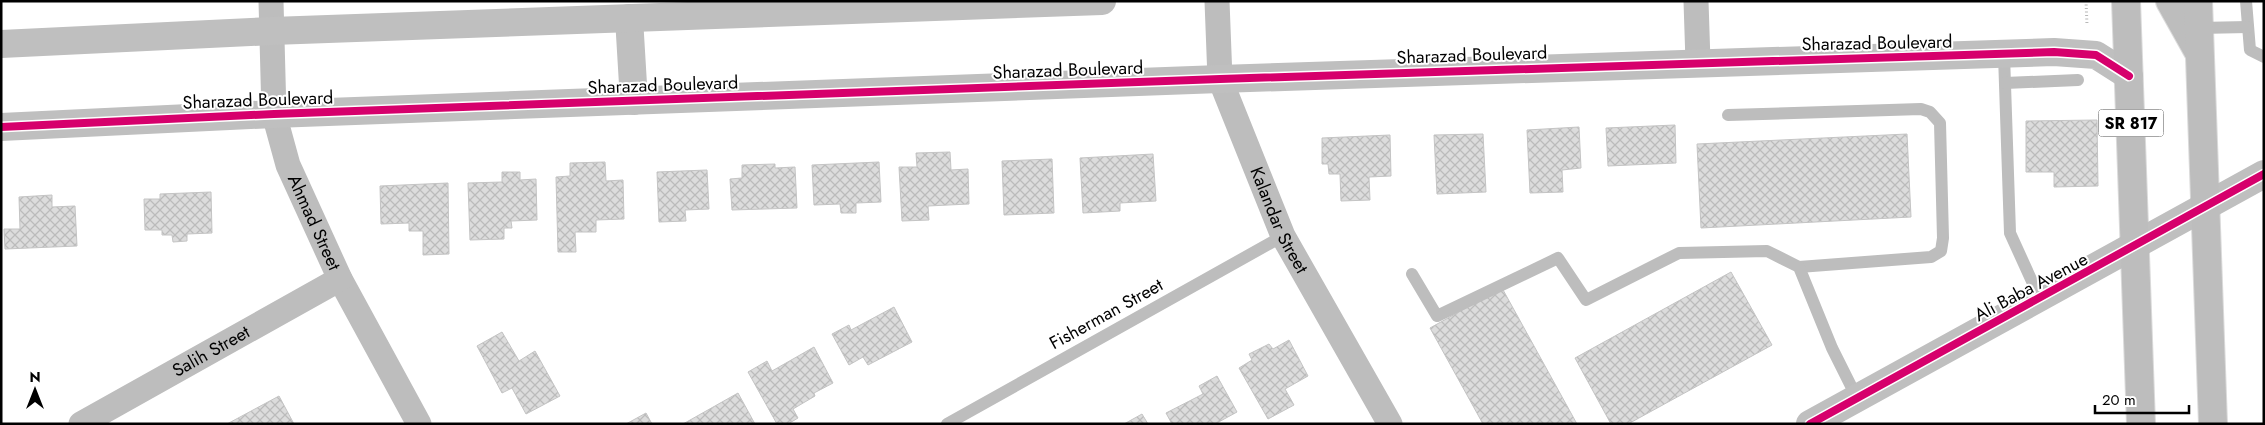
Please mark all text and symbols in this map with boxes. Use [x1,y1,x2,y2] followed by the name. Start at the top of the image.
[1801,29,1953,57] street label: Sharazad Boulevard
[1396,39,1548,71] street label: Sharazad Boulevard
[992,54,1144,86] street label: Sharazad Boulevard
[587,69,739,101] street label: Sharazad Boulevard
[182,84,334,116] street label: Sharazad Boulevard
[2098,110,2164,136] road number: SR 817
[1244,163,1315,279] street label: Kalandar Street
[281,170,348,275] street label: Ahmad Street
[1970,246,2092,328] street label: Ali Baba Avenue
[1044,272,1168,356] street label: Fisherman Street
[167,319,255,383] street label: Salih Street
[10,365,60,415] north arrow
[29,367,41,387] text: N
[2095,382,2189,414] scale bar
[2102,389,2136,411] text: 20 m

